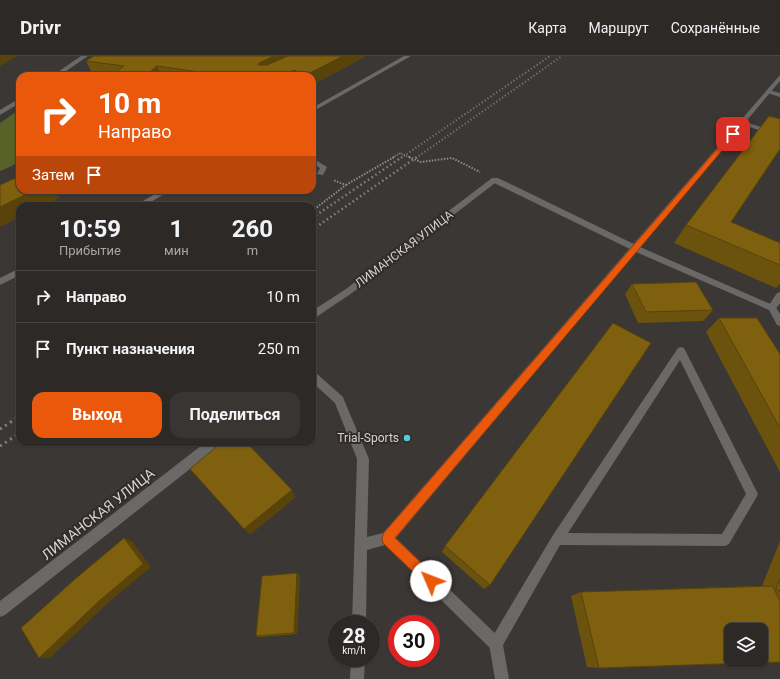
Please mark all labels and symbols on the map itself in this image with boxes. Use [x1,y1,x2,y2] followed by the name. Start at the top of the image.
[716,117,750,151] pin
[352,208,456,290] street label: ЛИМАНСКАЯ УЛИЦА
[337,431,399,445] place label: Trial-Sports
[402,433,412,443] marker: Trial-Sports
[38,465,158,563] street label: ЛИМАНСКАЯ УЛИЦА
[410,560,452,602] position arrow
[388,615,440,667] speed limit sign: 30

